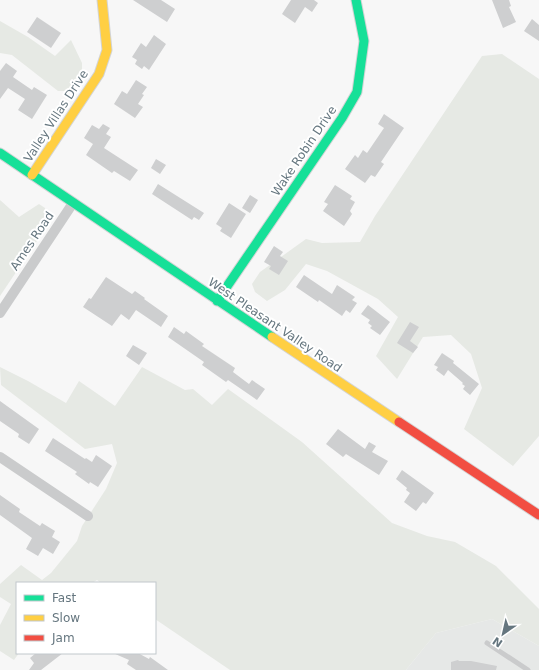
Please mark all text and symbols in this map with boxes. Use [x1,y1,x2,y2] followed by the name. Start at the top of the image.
[21,67,91,165] street label: Valley Villas Drive
[269,103,339,199] street label: Wake Robin Drive
[7,209,57,273] street label: Ames Road
[206,275,344,375] street label: West Pleasant Valley Road
[16,582,156,654] legend
[52,591,76,605] text: Fast
[52,611,80,625] text: Slow
[483,614,523,654] north arrow
[51,631,75,645] text: Jam
[490,634,505,650] text: N

